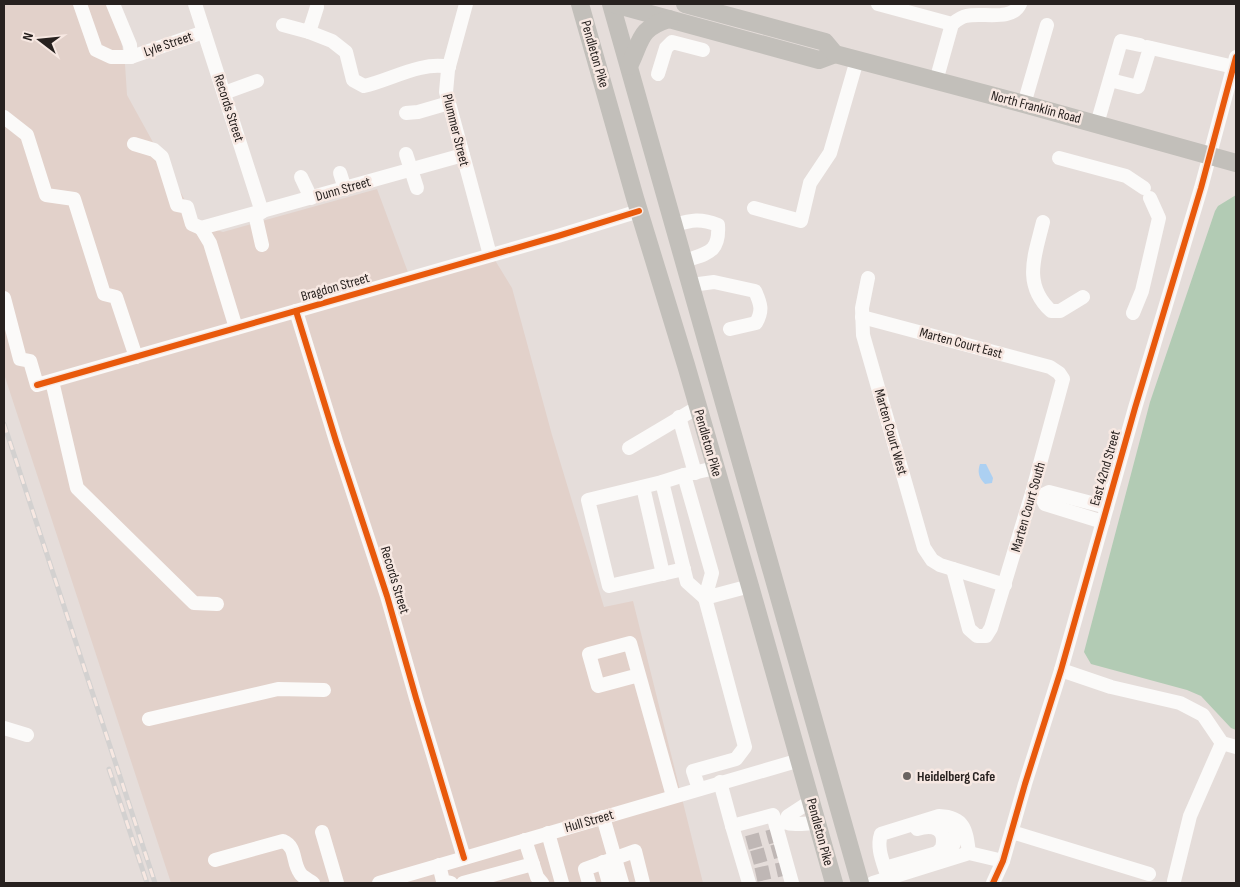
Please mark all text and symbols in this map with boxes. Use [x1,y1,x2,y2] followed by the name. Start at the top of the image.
[15,15,65,65] north arrow
[577,18,613,90] street label: Pendleton Pike
[141,28,195,60] street label: Lyle Street
[19,31,37,42] text: N
[210,72,248,144] street label: Records Street
[989,87,1083,127] street label: North Franklin Road
[439,92,473,168] street label: Plummer Street
[314,173,372,205] street label: Dunn Street
[299,269,371,305] street label: Bragdon Street
[918,324,1004,362] street label: Marten Court East
[871,387,911,477] street label: Marten Court West
[690,407,726,479] street label: Pendleton Pike
[1086,428,1124,508] street label: East 42nd Street
[1007,460,1049,554] street label: Marten Court South
[377,544,413,616] street label: Records Street
[917,768,995,785] place label: Heidelberg Cafe
[901,770,913,782] marker: Heidelberg Cafe
[803,796,837,868] street label: Pendleton Pike
[563,806,615,836] street label: Hull Street

